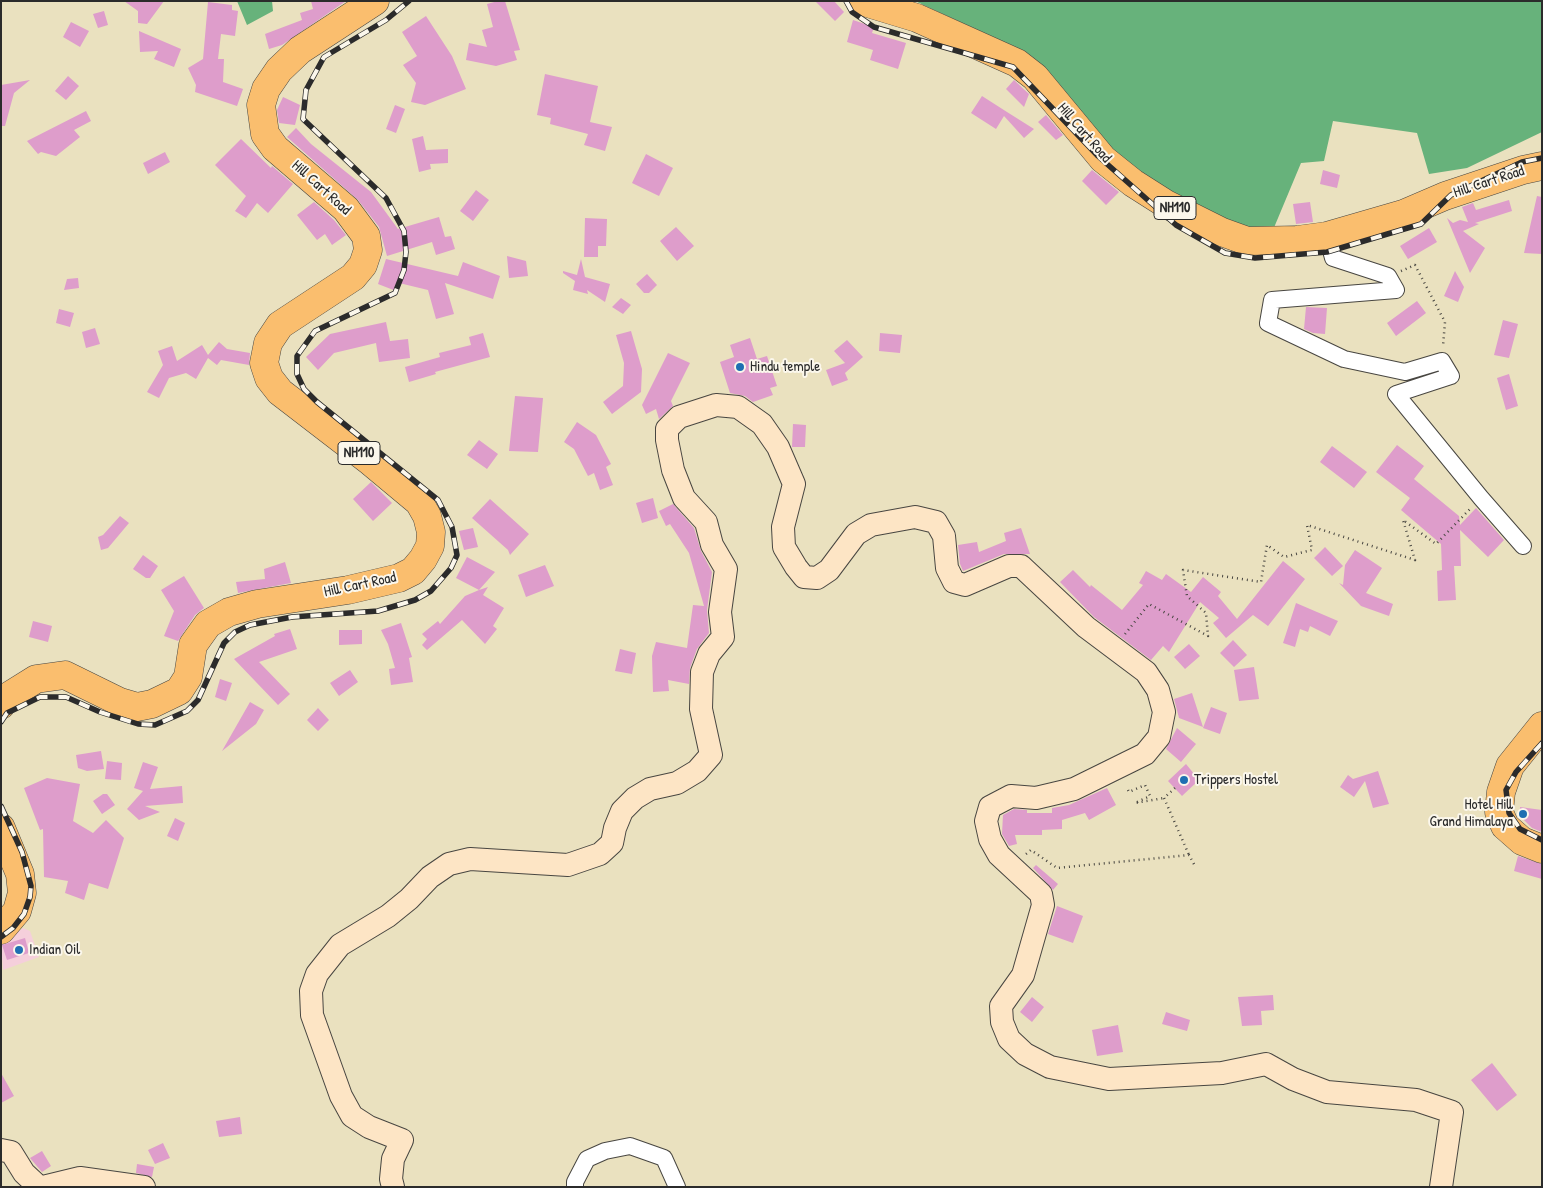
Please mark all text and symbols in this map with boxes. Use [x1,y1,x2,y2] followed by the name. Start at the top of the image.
[1053,99,1115,167] street label: Hill Cart Road
[288,157,354,219] street label: Hill Cart Road
[1451,162,1527,202] street label: Hill Cart Road
[1154,197,1196,220] road number: NH110
[750,358,820,376] place label: Hindu temple
[734,361,746,373] marker: Hindu temple
[338,442,380,464] road number: NH110
[322,569,398,601] street label: Hill Cart Road
[1194,771,1278,789] place label: Trippers Hostel
[1178,774,1190,786] marker: Trippers Hostel
[1430,796,1513,831] place label: Hotel Hill Grand Himalaya
[1517,808,1529,820] marker: Hotel Hill Grand Himalaya
[29,941,80,959] place label: Indian Oil
[13,944,25,956] marker: Indian Oil

